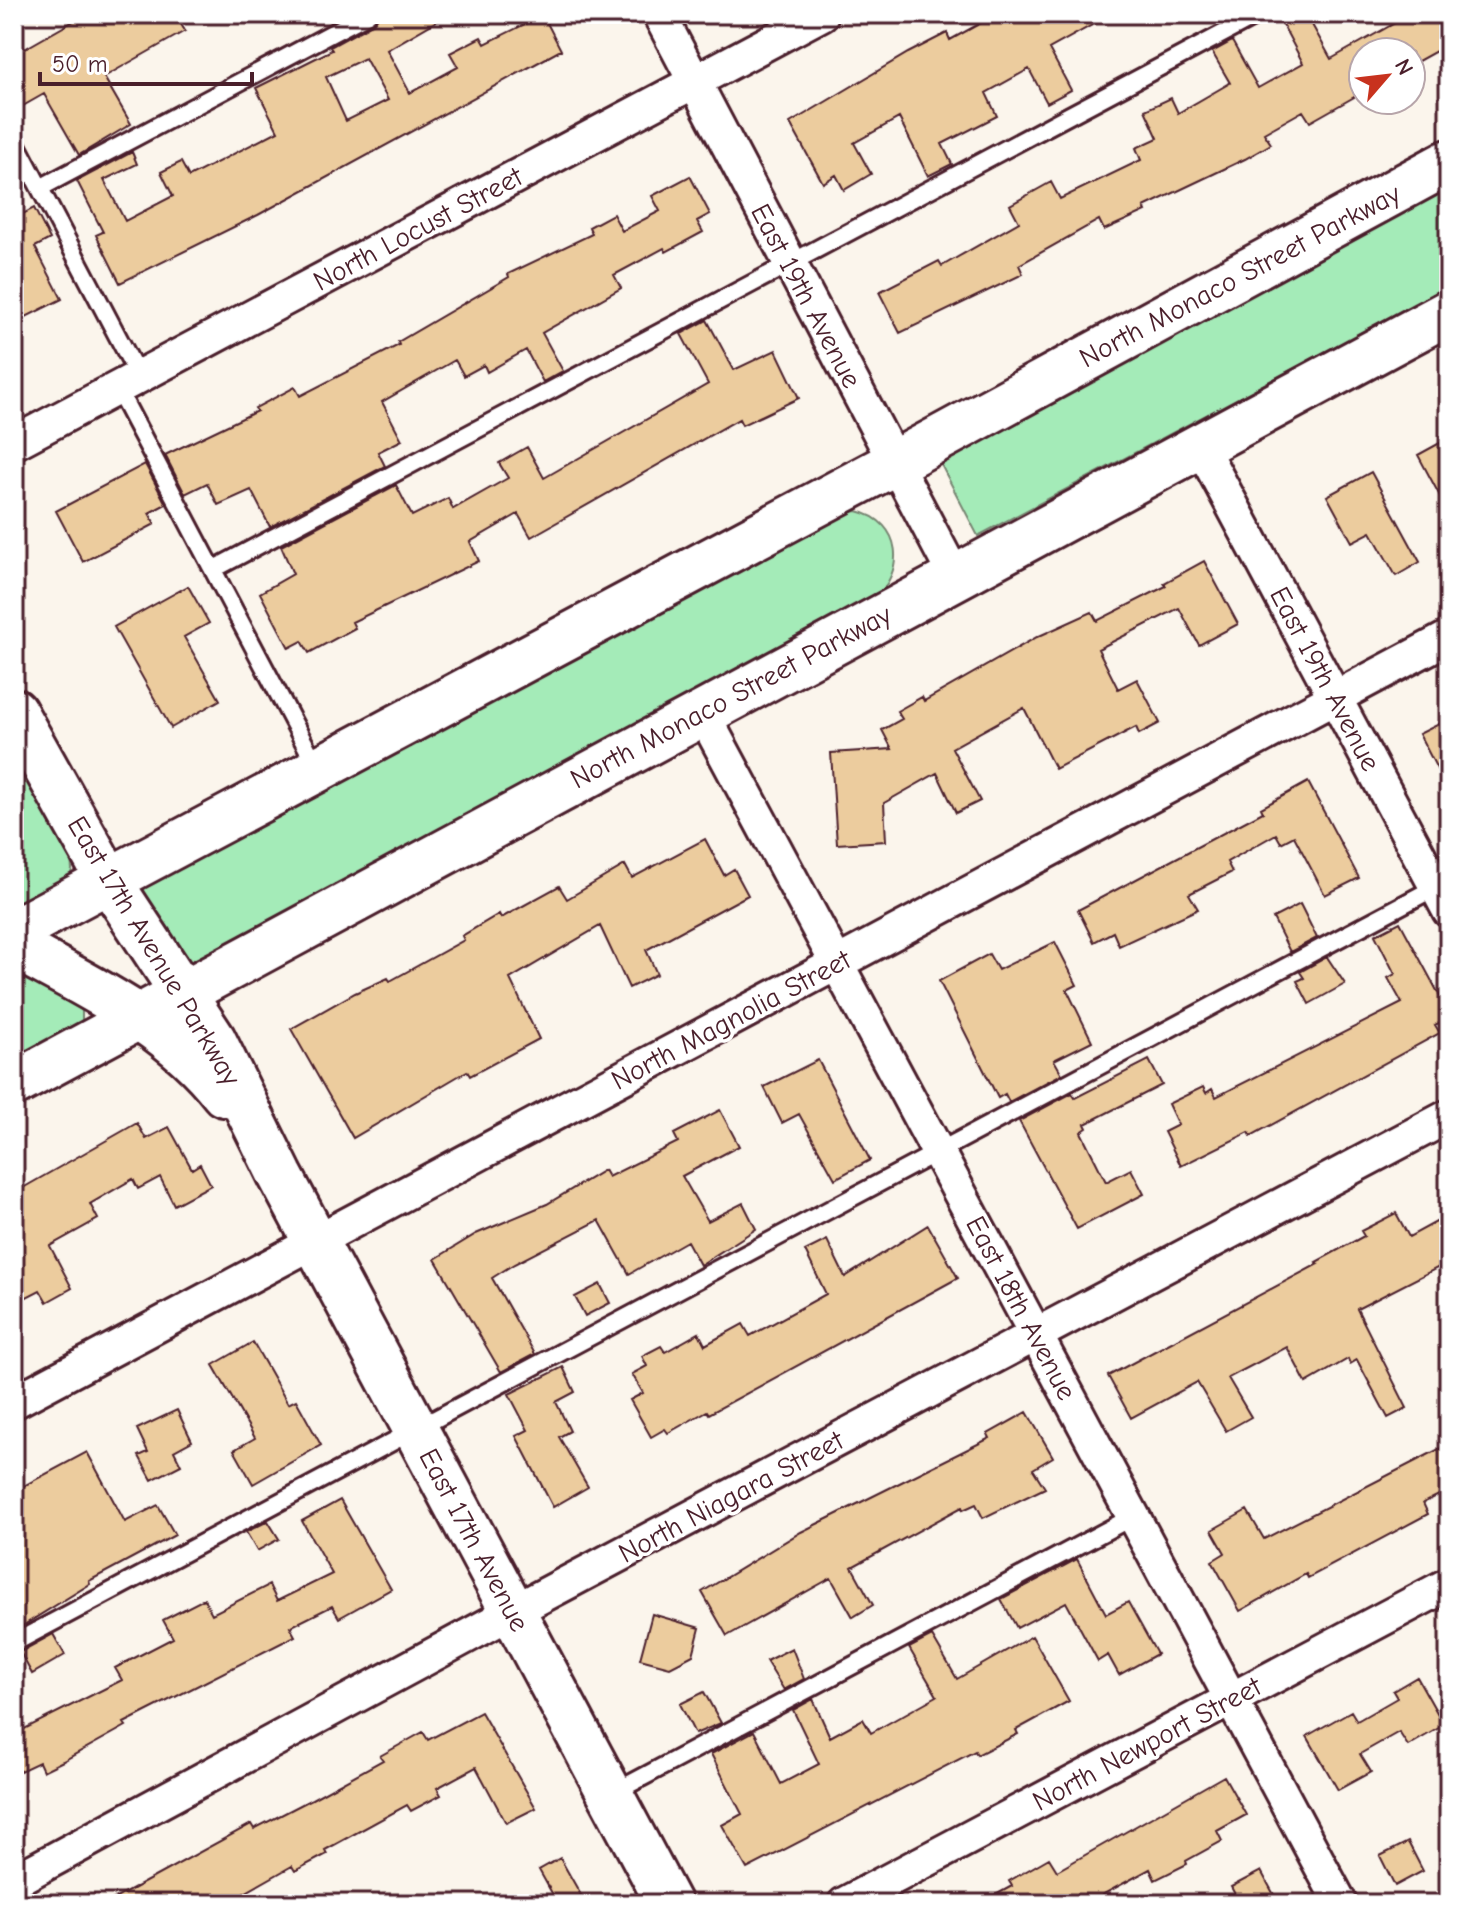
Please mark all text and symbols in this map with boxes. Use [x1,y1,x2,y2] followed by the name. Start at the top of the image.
[40,36,252,86] scale bar
[1347,36,1427,116] north arrow
[52,50,108,78] text: 50 m
[1389,55,1419,80] text: N
[308,160,529,298] street label: North Locust Street
[1074,177,1406,374] street label: North Monaco Street Parkway
[744,198,868,394] street label: East 19th Avenue
[1263,581,1387,777] street label: East 19th Avenue
[565,598,897,795] street label: North Monaco Street Parkway
[61,811,247,1092] street label: East 17th Avenue Parkway
[606,943,857,1097] street label: North Magnolia Street
[959,1211,1083,1405] street label: East 18th Avenue
[613,1424,850,1570] street label: North Niagara Street
[412,1443,536,1637] street label: East 17th Avenue
[1027,1670,1268,1818] street label: North Newport Street

